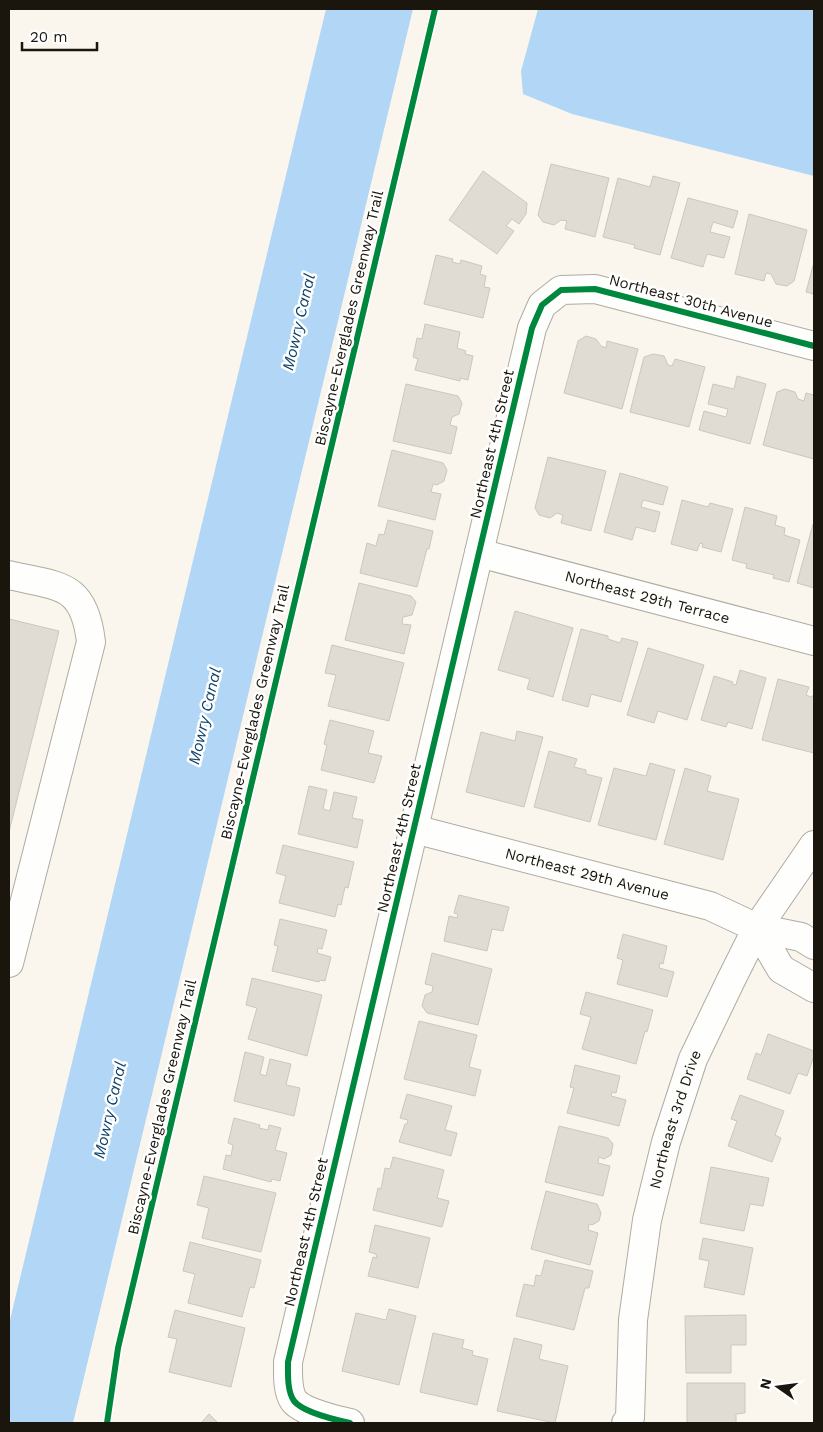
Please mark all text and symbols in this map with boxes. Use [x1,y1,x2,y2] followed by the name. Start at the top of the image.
[22,20,98,52] scale bar
[30,28,68,46] text: 20 m
[311,188,387,447] street label: Biscayne-Everglades Greenway Trail
[607,270,775,332] street label: Northeast 30th Avenue
[278,272,319,372] water label: Mowry Canal
[466,367,518,520] street label: Northeast 4th Street
[563,567,732,627] street label: Northeast 29th Terrace
[217,582,293,841] street label: Biscayne-Everglades Greenway Trail
[184,666,225,766] water label: Mowry Canal
[373,761,425,914] street label: Northeast 4th Street
[503,844,671,904] street label: Northeast 29th Avenue
[124,977,200,1236] street label: Biscayne-Everglades Greenway Trail
[646,1047,705,1191] street label: Northeast 3rd Drive
[89,1060,130,1160] water label: Mowry Canal
[280,1155,332,1308] street label: Northeast 4th Street
[753,1362,803,1412] north arrow
[756,1377,774,1391] text: N

